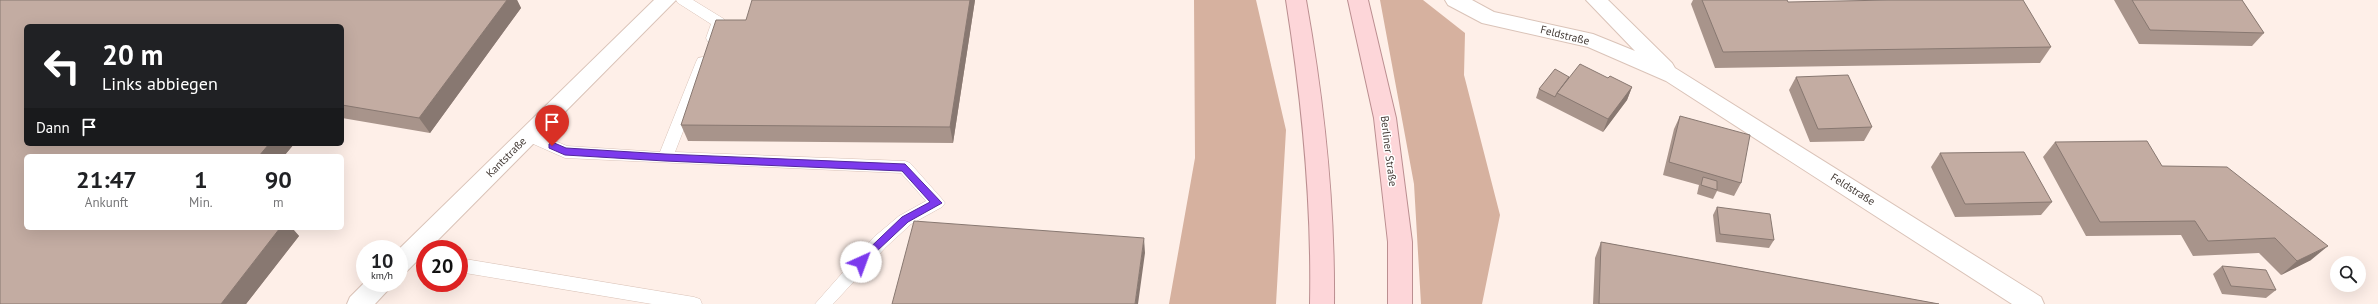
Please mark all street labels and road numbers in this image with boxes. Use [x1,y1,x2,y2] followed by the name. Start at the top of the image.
[1539,22,1591,48] street label: Feldstraße
[1378,115,1400,188] street label: Berliner Straße
[483,134,529,180] street label: Kantstraße
[1828,170,1878,208] street label: Feldstraße

